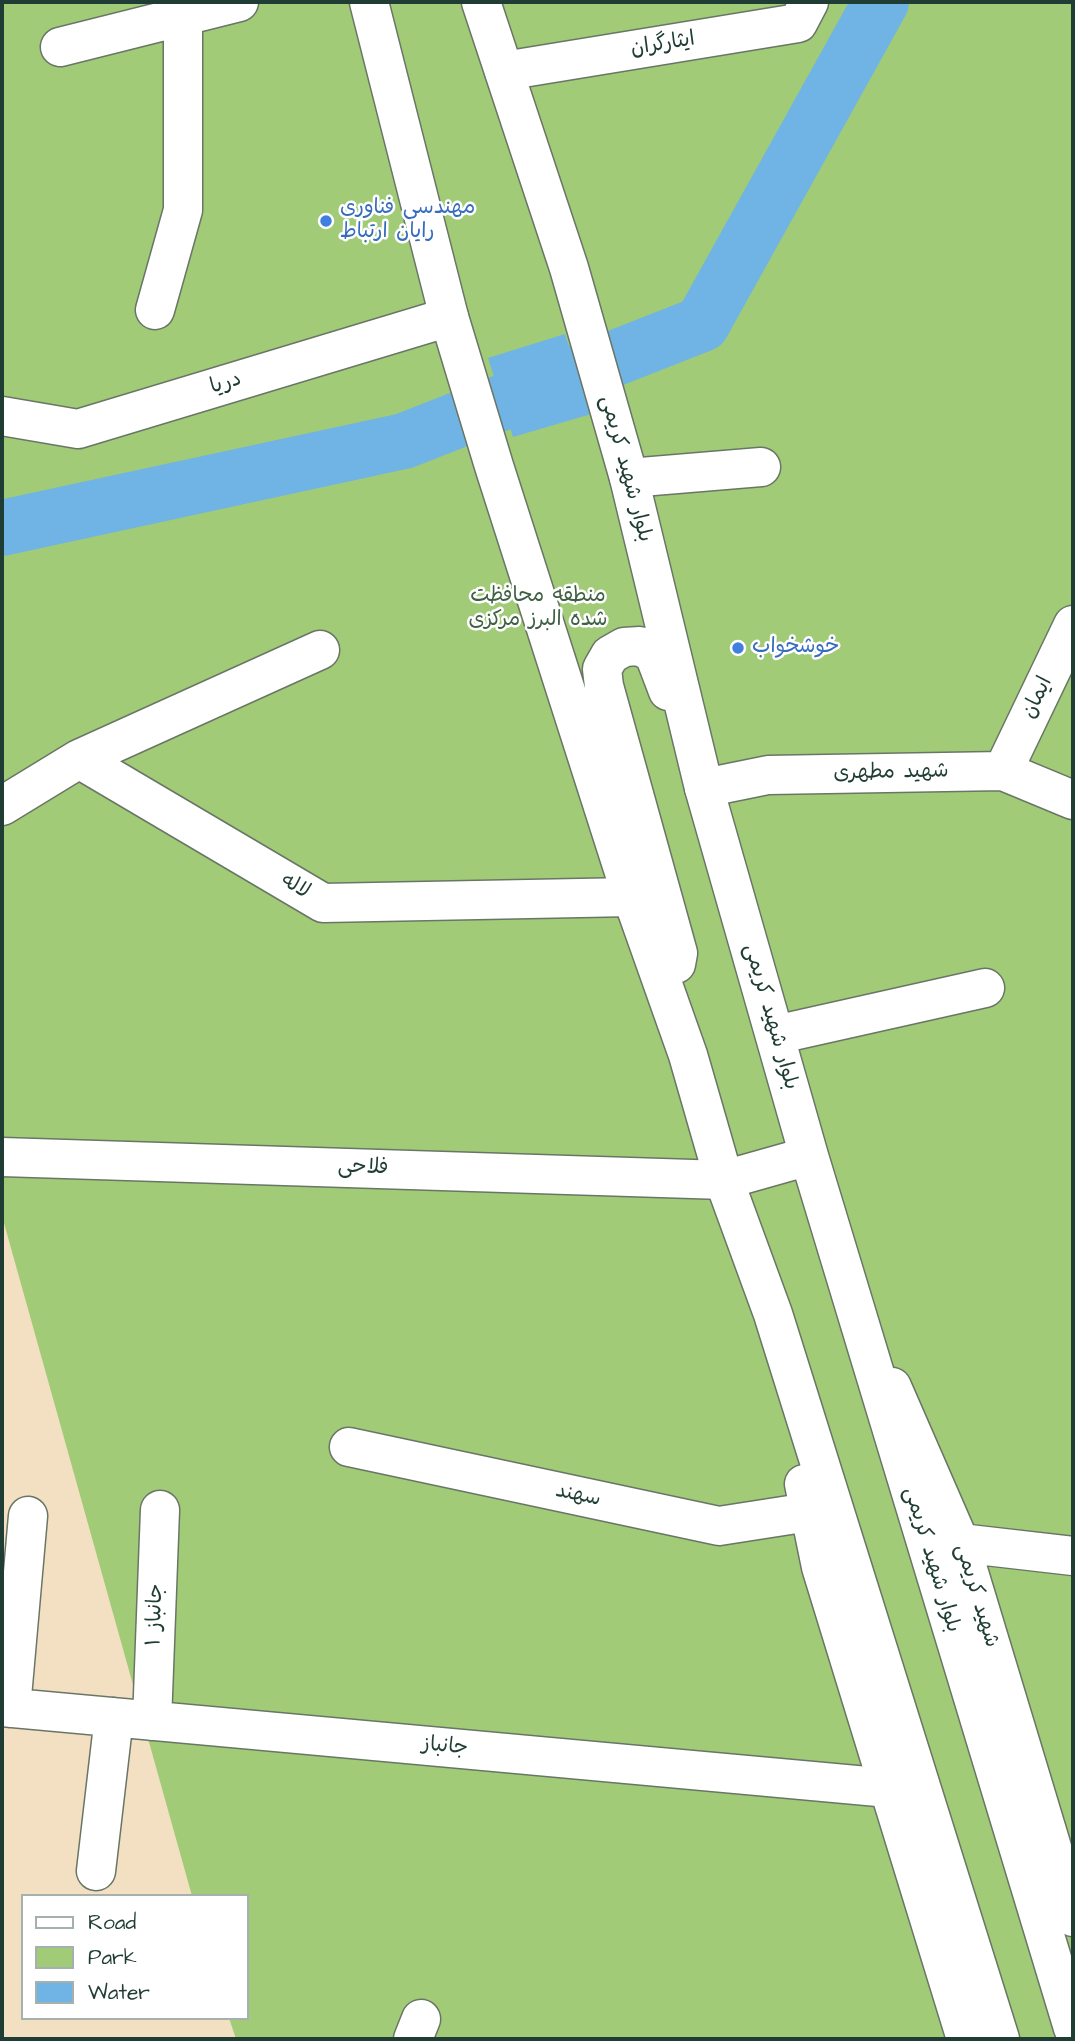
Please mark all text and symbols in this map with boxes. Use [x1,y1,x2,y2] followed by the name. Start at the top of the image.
[629,27,697,63] street label: ایثارگران
[340,196,475,246] place label: مهندسی فناوری رایان ارتباط
[318,213,334,229] marker: مهندسی فناوری رایان ارتباط
[207,367,245,401] street label: دریا
[593,393,657,545] street label: بلوار شهید کریمی
[468,584,608,634] park label: منطقه محافظت شده البرز مرکزی
[752,635,839,661] place label: خوشخواب
[730,640,746,656] marker: خوشخواب
[1017,673,1059,723] street label: ایمان
[833,759,949,787] street label: شهید مطهری
[276,869,314,905] street label: لاله
[737,941,803,1093] street label: بلوار شهید کریمی
[337,1155,389,1181] street label: فلاحی
[553,1479,603,1513] street label: سهند
[897,1484,965,1636] street label: بلوار شهید کریمی
[948,1541,1004,1651] street label: شهید کریمی
[142,1583,170,1647] street label: جانباز ۱
[421,1732,469,1762] street label: جانباز
[21,1894,248,2020] legend
[88,1908,136,1937] text: Road
[88,1943,137,1972] text: Park
[88,1978,150,2007] text: Water

